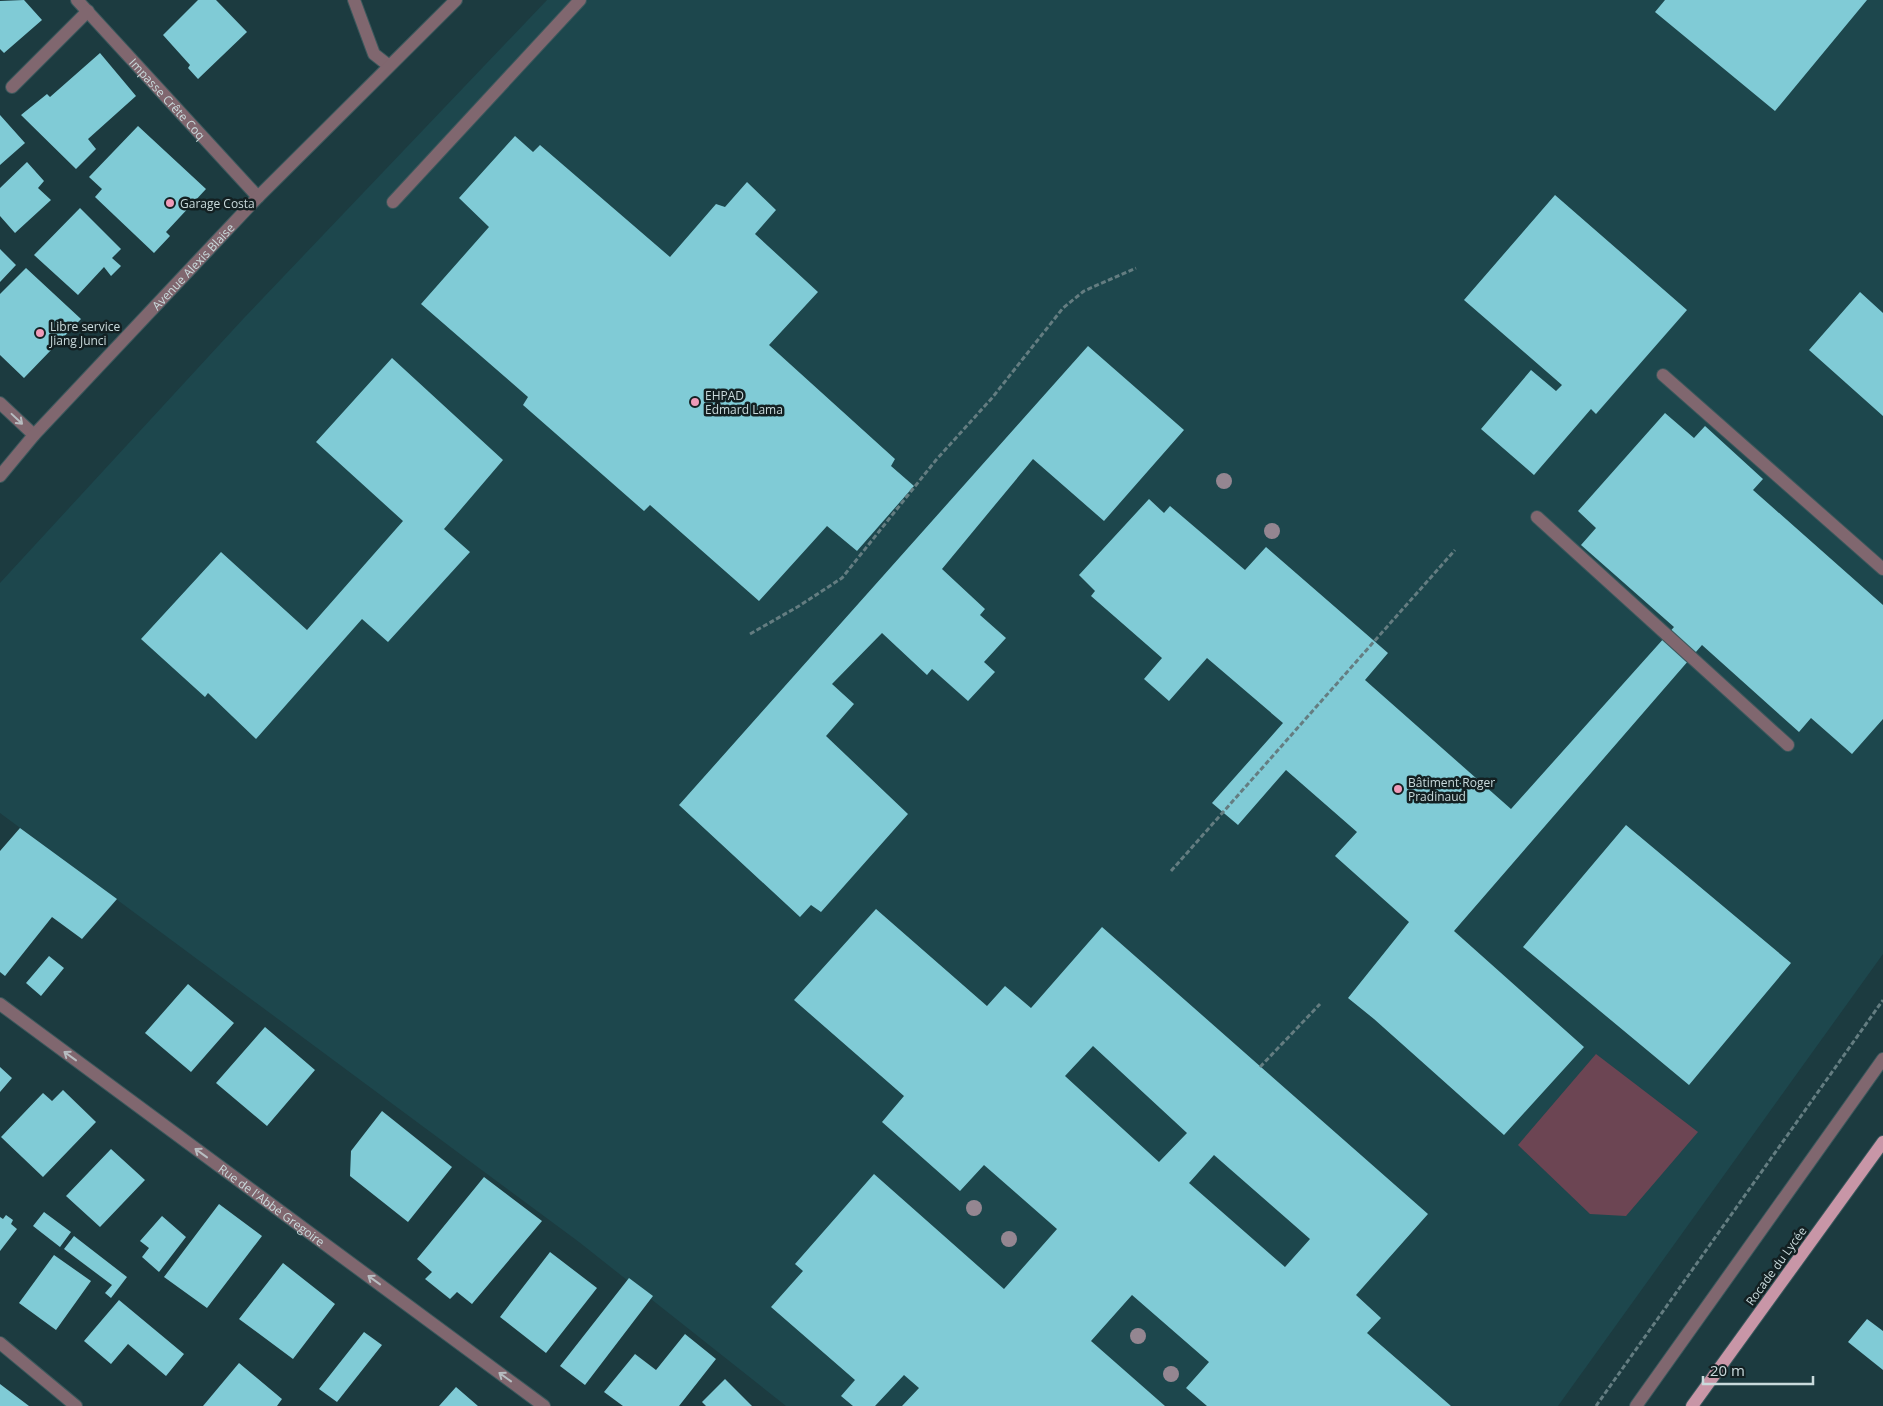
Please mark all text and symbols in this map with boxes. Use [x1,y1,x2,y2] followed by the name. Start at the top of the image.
[126,54,210,143] street label: Impasse Crête Coq
[180,195,255,212] place label: Garage Costa
[164,197,176,209] marker: Garage Costa
[148,219,238,313] street label: Avenue Alexis Blaise
[49,318,121,349] place label: Libre service Jiang Junci
[34,327,46,339] marker: Libre service Jiang Junci
[705,387,783,418] place label: EHPAD Edmard Lama
[689,396,701,408] marker: EHPAD Edmard Lama
[11,413,24,425] one-way arrow
[1408,774,1495,805] place label: Bâtiment Roger Pradinaud
[1392,783,1404,795] marker: Bâtiment Roger Pradinaud
[63,1051,77,1061] one-way arrow
[194,1148,208,1158] one-way arrow
[215,1160,329,1250] street label: Rue de l'Abbé Gregoire
[1742,1223,1811,1309] street label: Rocade du Lycée
[368,1275,381,1286] one-way arrow
[1703,1354,1813,1386] scale bar
[1710,1360,1745,1380] text: 20 m
[498,1372,512,1382] one-way arrow

